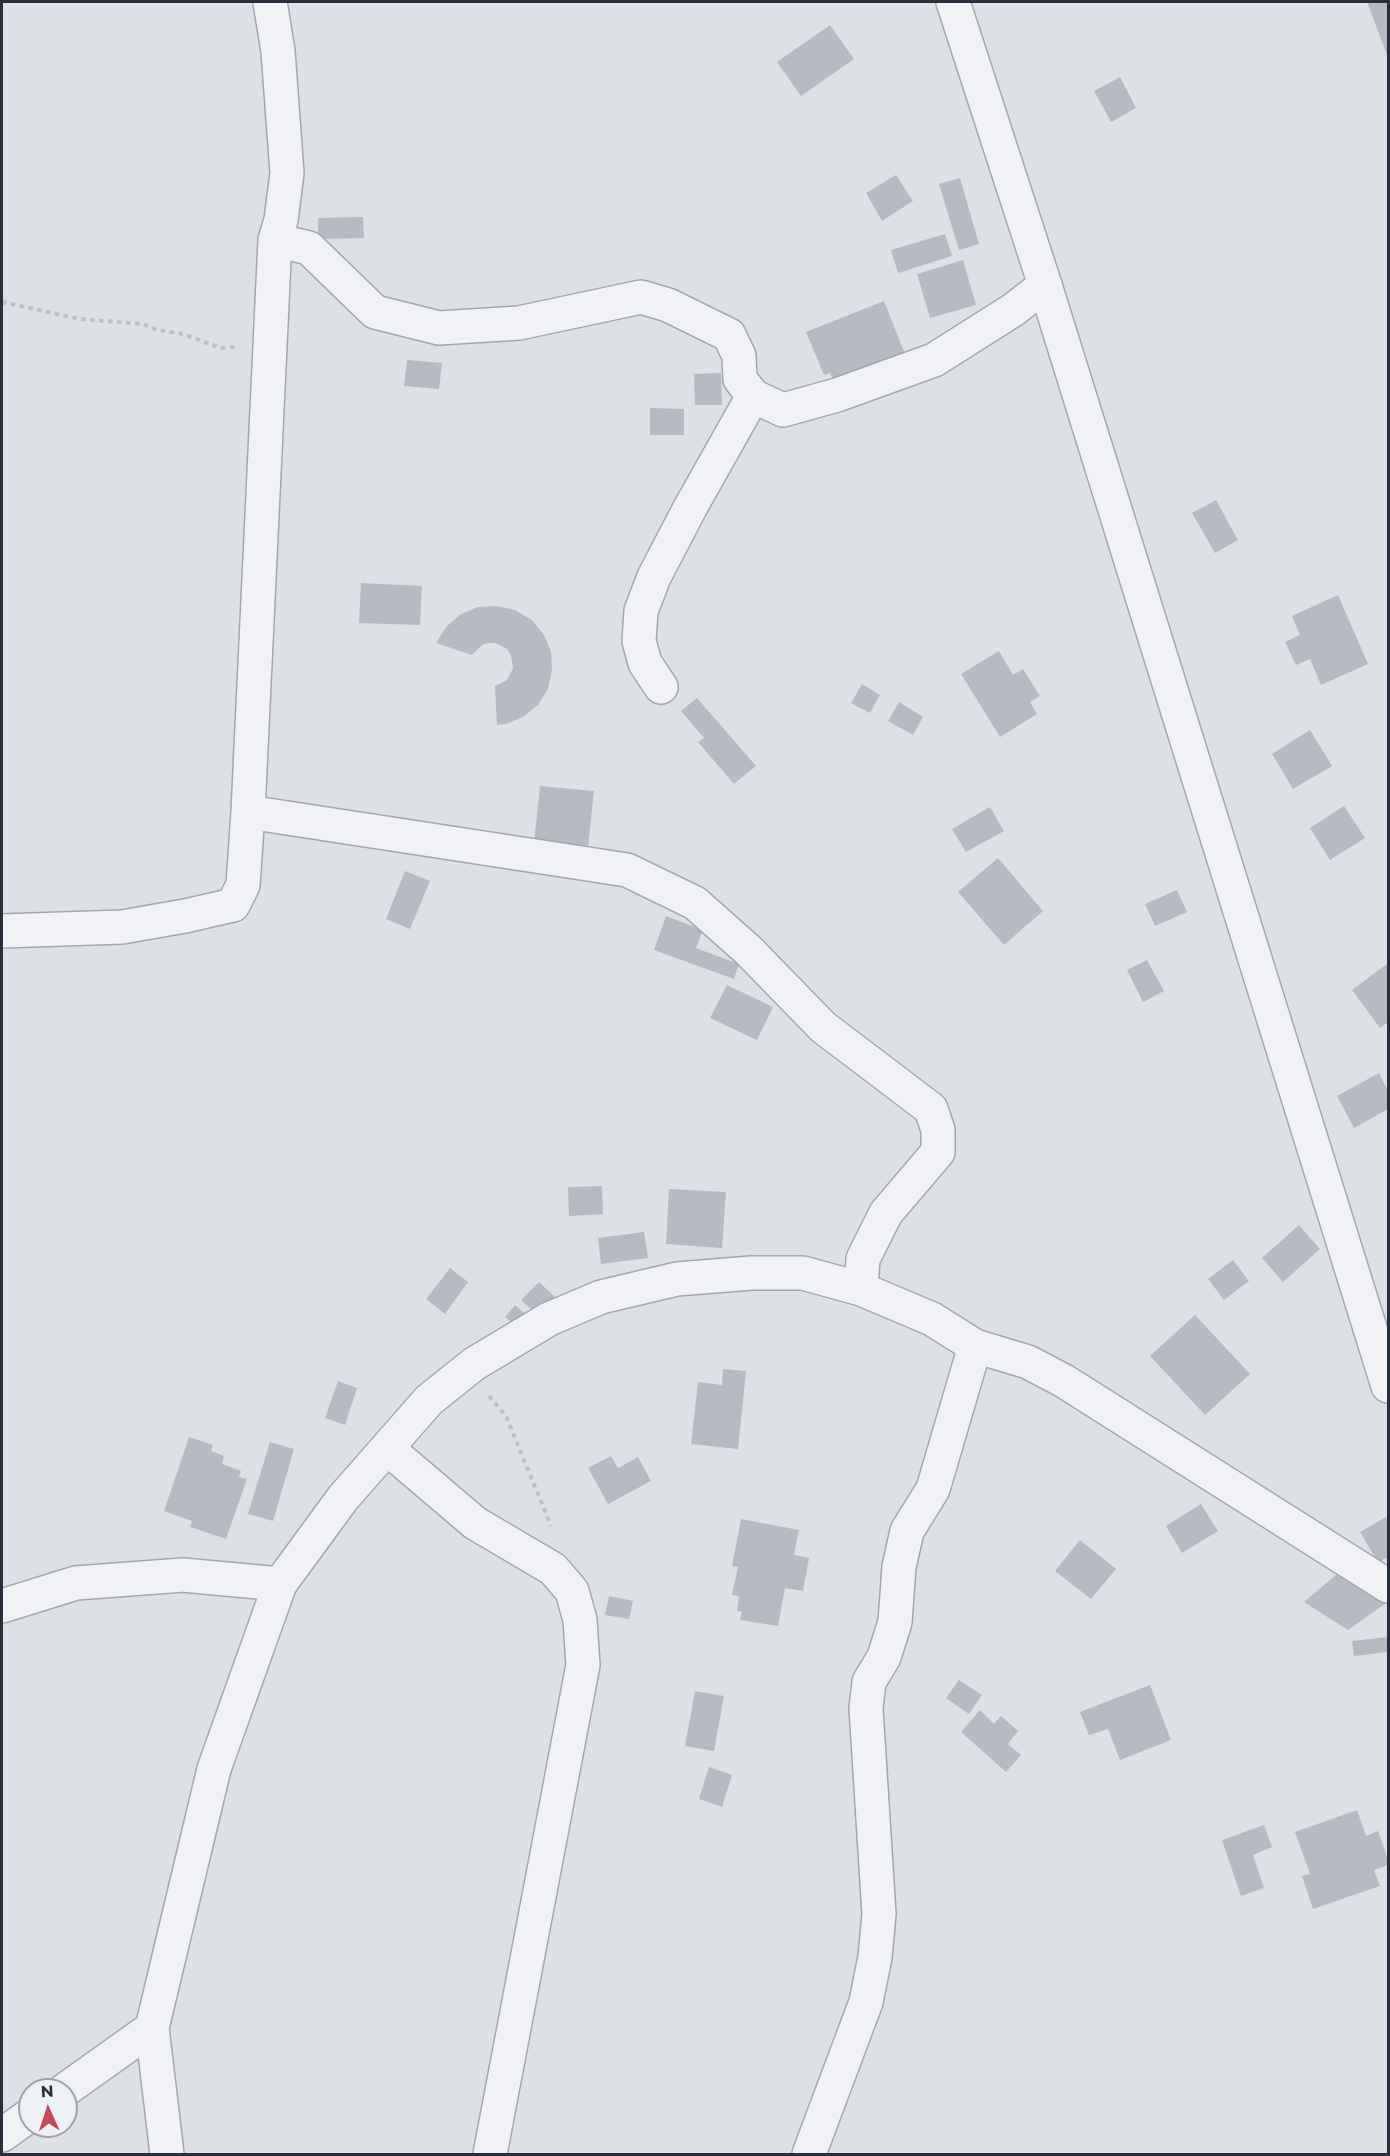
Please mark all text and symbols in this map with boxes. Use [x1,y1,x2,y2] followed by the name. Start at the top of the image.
[18,2078,78,2138] north arrow
[40,2082,54,2101] text: N

